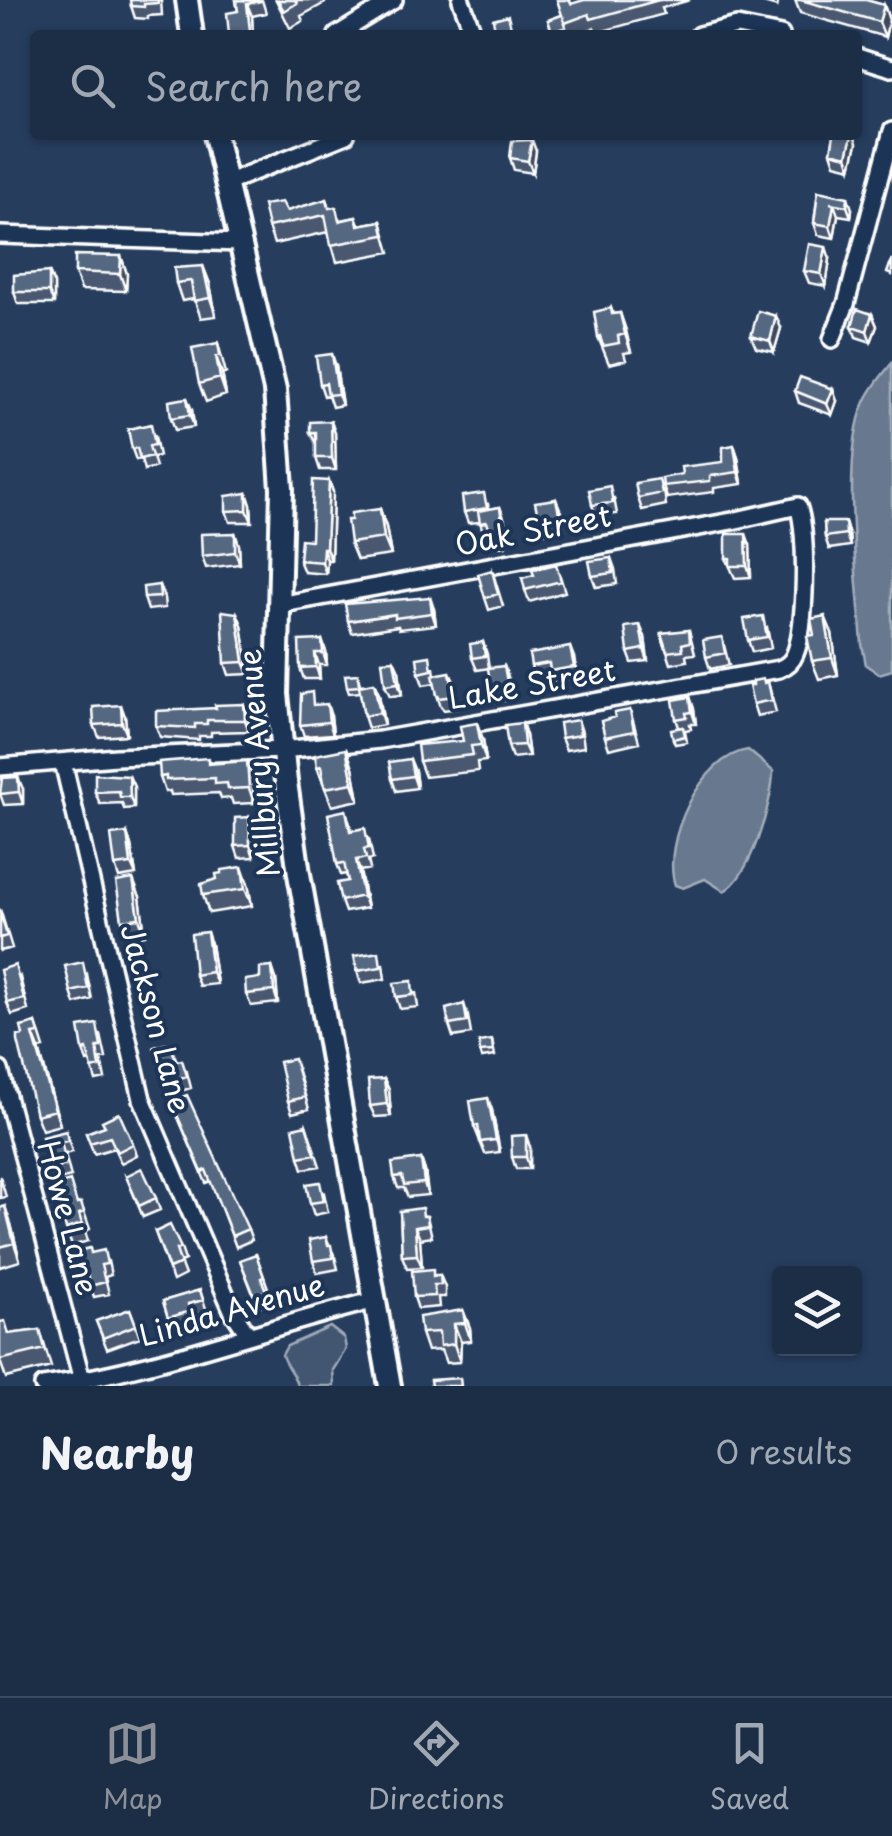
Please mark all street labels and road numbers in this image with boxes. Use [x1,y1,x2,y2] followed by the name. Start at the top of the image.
[451,491,614,566] street label: Oak Street
[445,646,619,719] street label: Lake Street
[225,647,290,879] street label: Millbury Avenue
[111,919,204,1118] street label: Jackson Lane
[27,1135,112,1300] street label: Howe Lane
[133,1261,329,1357] street label: Linda Avenue

